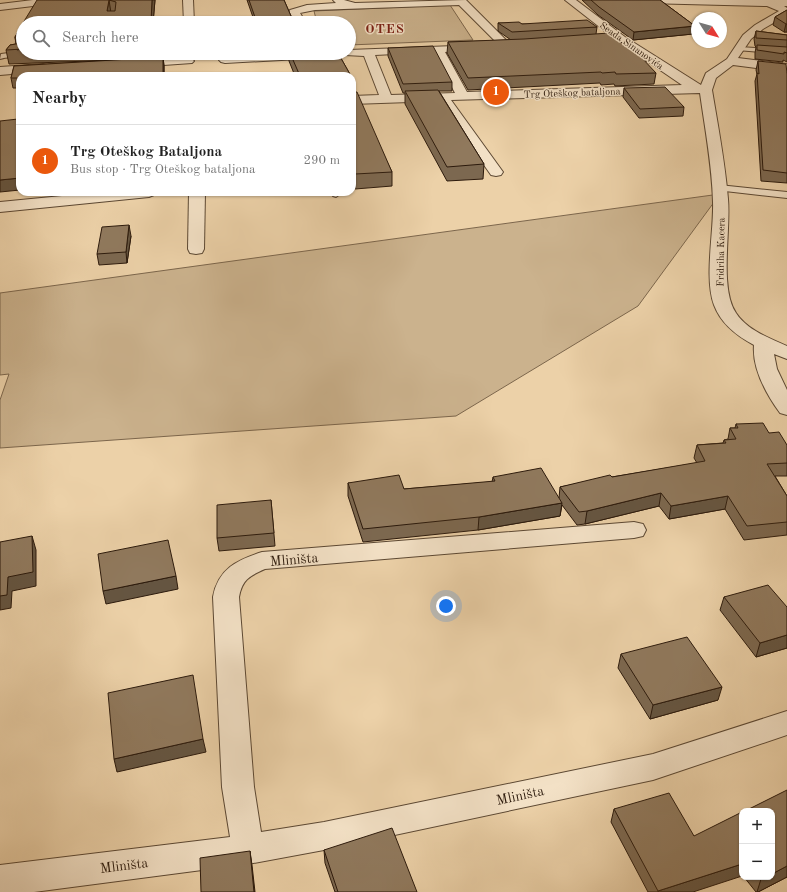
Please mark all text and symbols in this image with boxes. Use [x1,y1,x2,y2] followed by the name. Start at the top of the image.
[691,12,727,48] north arrow
[16,16,356,60] search box
[598,20,665,72] street label: Seada Sinanovića
[365,23,405,36] district label: OTES
[30,27,52,49] icon: search
[62,31,139,46] text: Search here
[483,77,509,107] pin: 1
[523,86,621,100] street label: Trg Oteškog bataljona
[32,90,87,107] text: Nearby
[70,145,222,160] text: Trg Oteškog Bataljona
[41,154,49,167] text: 1
[303,154,340,167] text: 290 m
[70,163,256,176] text: Bus stop · Trg Oteškog bataljona
[715,217,727,287] street label: Fridriha Kacera
[269,551,319,569] street label: Mliništa
[436,596,456,616] your location
[495,784,545,808] street label: Mliništa
[739,808,775,880] map controls
[739,808,775,844] button: +
[739,844,775,880] button: −
[99,856,149,876] street label: Mliništa

